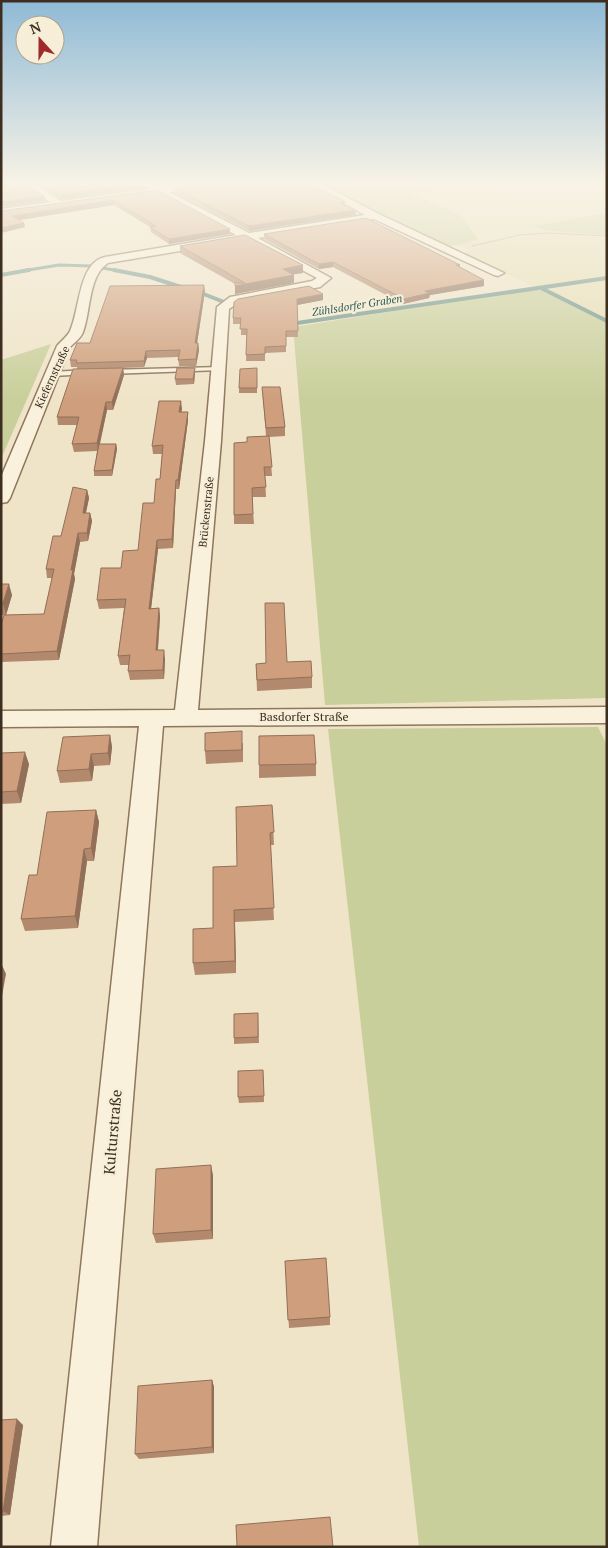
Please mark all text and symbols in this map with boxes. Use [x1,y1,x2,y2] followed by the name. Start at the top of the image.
[15,15,65,65] north arrow
[27,16,44,38] text: N
[311,291,403,319] water label: Zühlsdorfer Graben
[32,343,73,410] street label: Kiefernstraße
[195,475,217,548] street label: Brückenstraße
[259,709,349,724] street label: Basdorfer Straße
[98,1089,126,1175] street label: Kulturstraße

